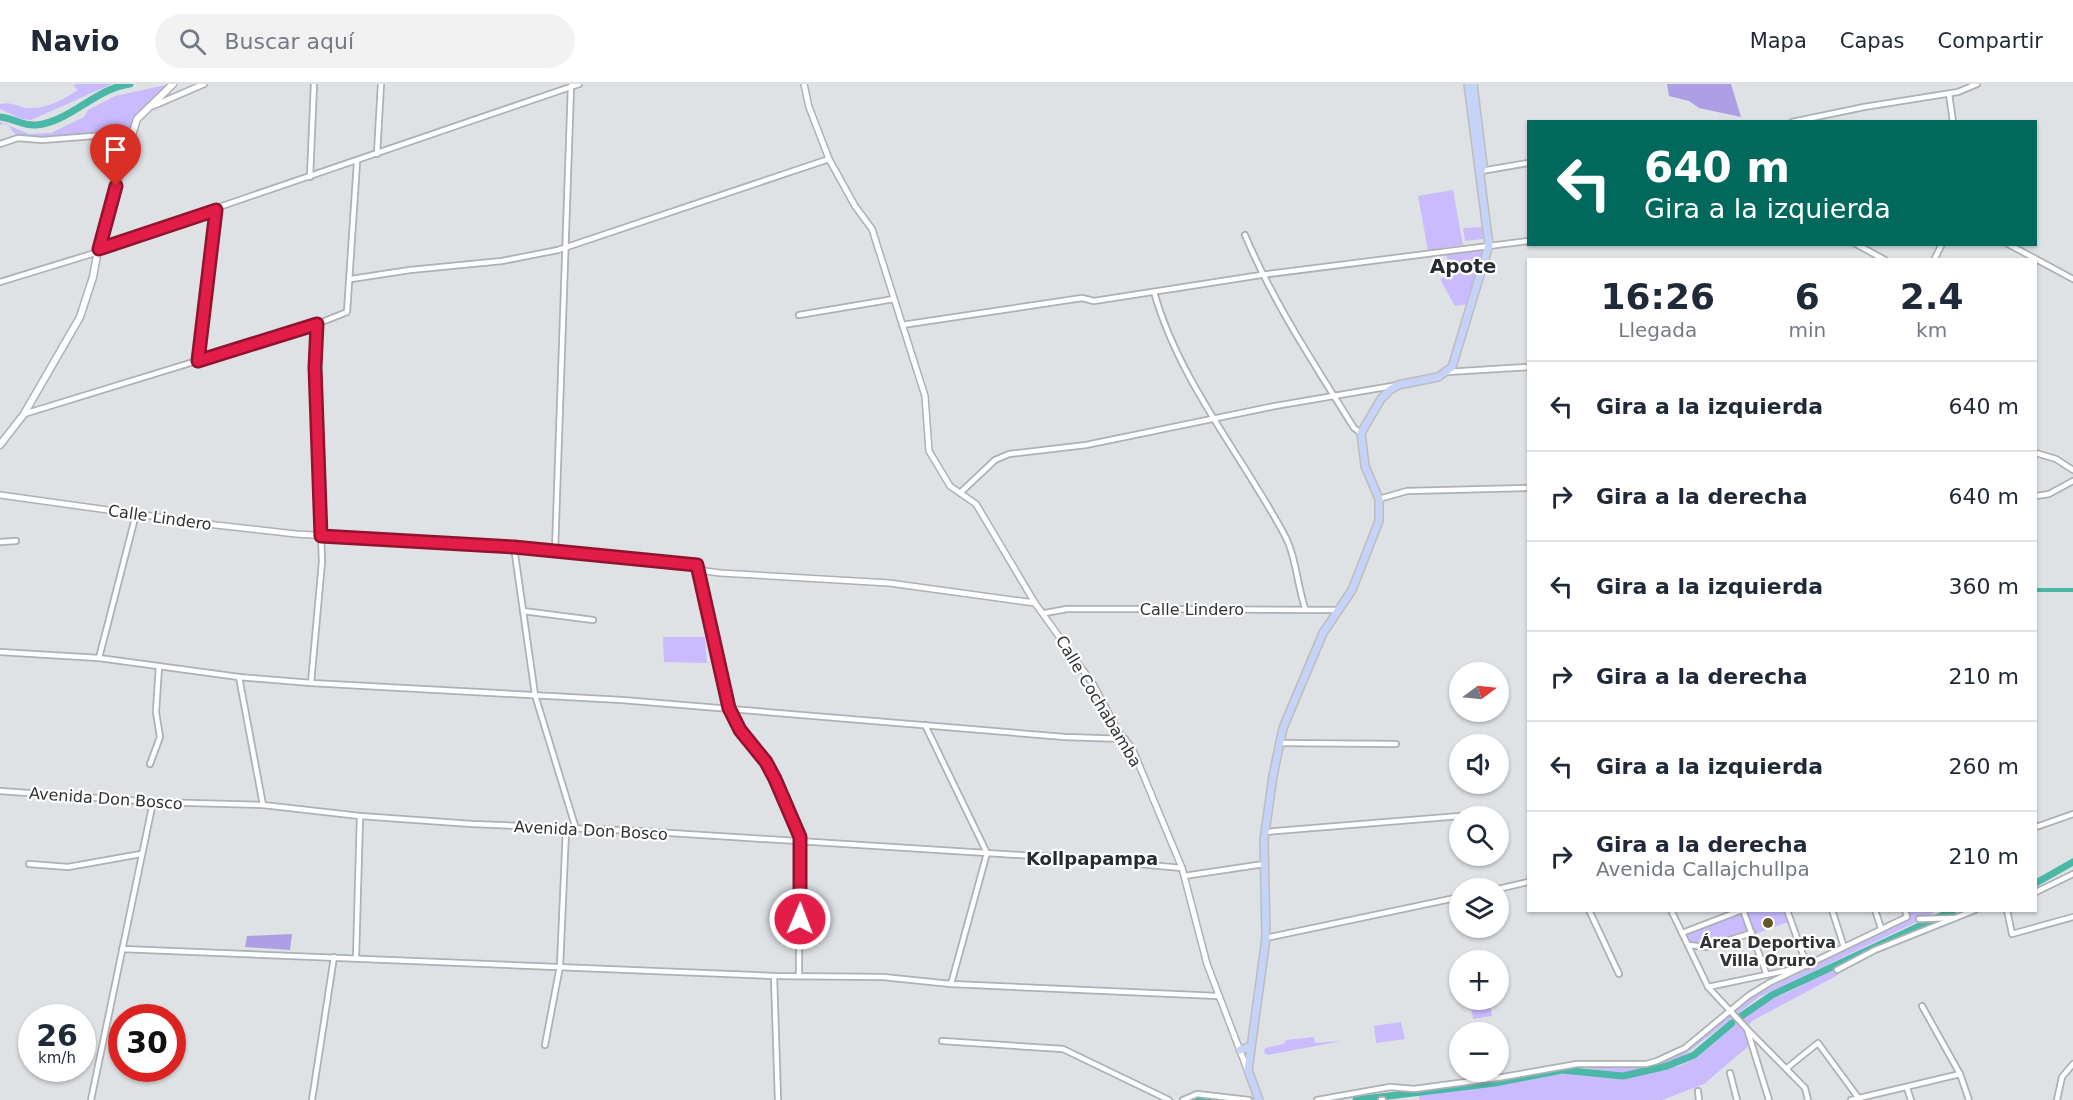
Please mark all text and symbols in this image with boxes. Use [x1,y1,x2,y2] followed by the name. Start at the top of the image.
[155,14,575,68] search box
[30,25,119,58] text: Navio
[176,25,209,58] icon: search
[224,29,354,54] text: Buscar aquí
[1750,29,1807,53] text: Mapa
[1840,29,1904,53] text: Capas
[1937,29,2043,53] text: Compartir
[90,124,141,186] pin
[99,133,132,166] icon: arrive
[1644,143,1790,192] text: 640 m
[1545,144,1623,222] icon: left
[1644,193,1891,224] text: Gira a la izquierda
[1430,254,1496,278] district label: Apote
[1600,276,1715,317] text: 16:26
[1795,276,1820,317] text: 6
[1900,276,1964,317] text: 2.4
[1618,318,1697,342] text: Llegada
[1789,318,1826,342] text: min
[1916,318,1947,342] text: km
[1545,390,1578,423] icon: left
[1596,394,1823,419] text: Gira a la izquierda
[1949,394,2019,419] text: 640 m
[1545,480,1578,513] icon: right
[1596,484,1808,509] text: Gira a la derecha
[1949,484,2019,509] text: 640 m
[107,501,213,534] street label: Calle Lindero
[1545,570,1578,603] icon: left
[1596,574,1823,599] text: Gira a la izquierda
[1949,574,2019,599] text: 360 m
[1140,600,1244,619] street label: Calle Lindero
[1052,632,1145,770] street label: Calle Cochabamba
[1545,660,1578,693] icon: right
[1449,662,1509,722] north arrow
[1449,662,1509,1082] map controls
[1596,664,1808,689] text: Gira a la derecha
[1949,664,2019,689] text: 210 m
[1449,734,1509,794] button: sound
[1545,750,1578,783] icon: left
[1596,754,1823,779] text: Gira a la izquierda
[1949,754,2019,779] text: 260 m
[28,784,183,813] street label: Avenida Don Bosco
[1449,806,1509,866] button: search
[514,817,668,844] street label: Avenida Don Bosco
[1596,832,1808,857] text: Gira a la derecha
[1545,840,1578,873] icon: right
[1949,844,2019,869] text: 210 m
[1026,848,1158,869] district label: Kollpapampa
[1596,857,1810,881] text: Avenida Callajchullpa
[1449,878,1509,938] button: layers
[768,887,832,951] position arrow
[1761,916,1775,930] marker: Área Deportiva Villa Oruro
[1700,933,1836,970] place label: Área Deportiva Villa Oruro
[1449,950,1509,1010] button: +
[108,1004,186,1082] speed limit sign: 30
[36,1018,78,1053] text: 26
[1449,1022,1509,1082] button: −
[38,1049,76,1067] text: km/h

